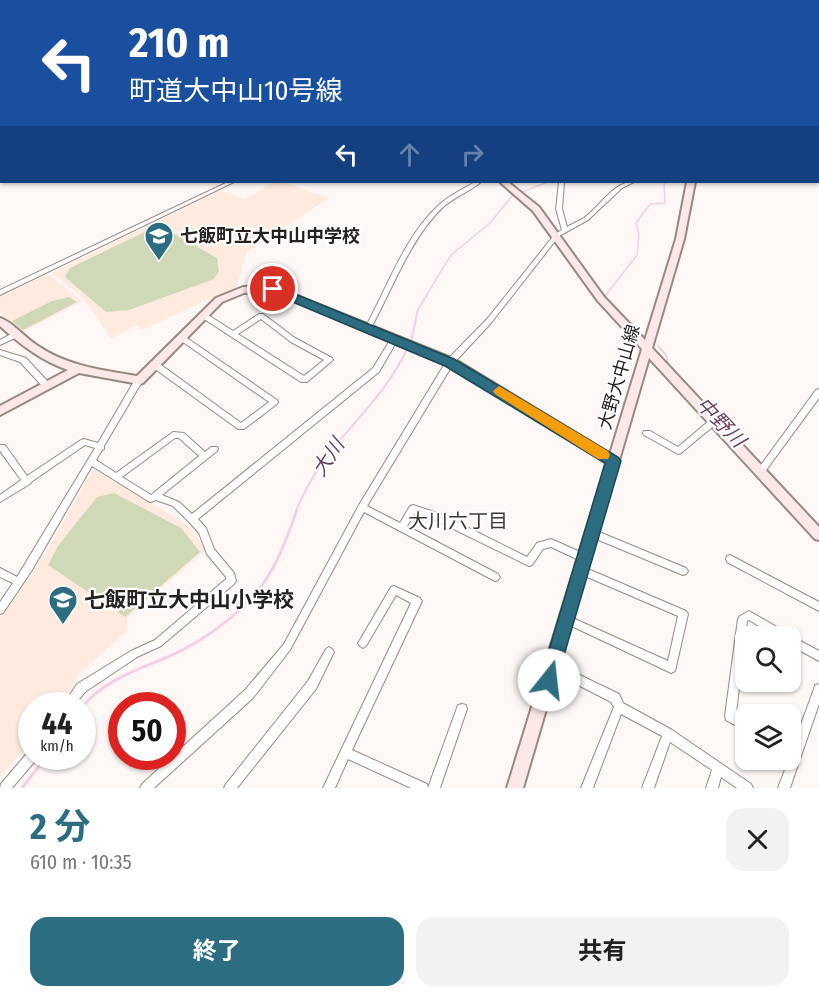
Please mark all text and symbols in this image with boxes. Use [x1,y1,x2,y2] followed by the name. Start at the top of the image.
[129,18,229,68] text: 210 m
[30,24,108,102] icon: left
[129,75,343,107] text: 町道大中山10号線
[330,138,363,171] icon: left
[393,138,426,171] icon: ahead
[456,138,489,171] icon: right
[143,220,175,262] school or university icon: 七飯町立大中山中学校
[180,225,360,247] place label: 七飯町立大中山中学校
[247,263,298,314] pin
[256,272,289,305] icon: arrive
[594,322,644,432] street label: 大野大中山線
[692,392,752,453] water label: 中野川
[307,432,350,480] water label: 大川
[408,509,508,533] district label: 大川六丁目
[47,584,79,626] school or university icon: 七飯町立大中山小学校
[84,587,294,613] place label: 七飯町立大中山小学校
[735,626,801,770] map controls
[735,626,801,692] button: search
[517,648,581,712] position arrow
[108,692,186,770] speed limit sign: 50
[735,704,801,770] button: layers
[42,706,72,742] text: 44
[40,737,74,755] text: km/h
[30,805,90,849] text: 2 分
[726,808,789,871] button: close
[30,850,132,874] text: 610 m · 10:35
[30,917,404,986] button: 終了
[416,917,789,986] button: 共有

